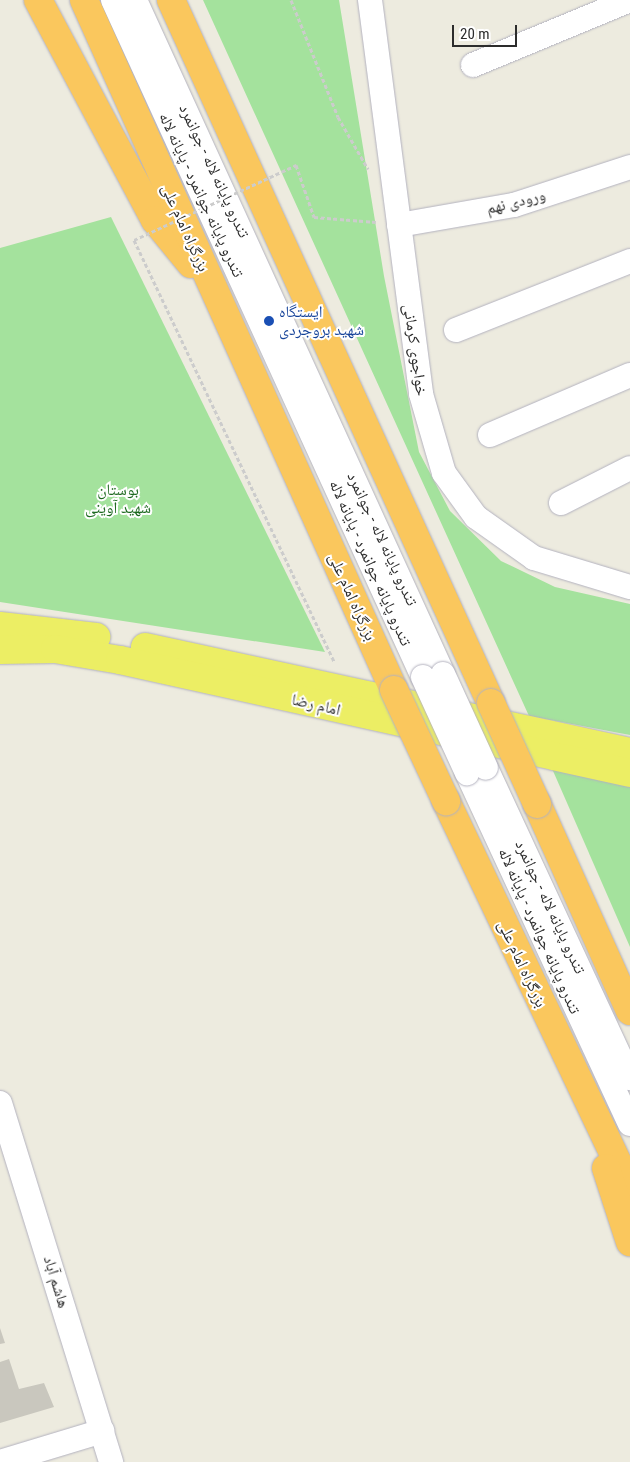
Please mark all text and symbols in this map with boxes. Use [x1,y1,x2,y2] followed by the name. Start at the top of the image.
[455,15,520,47] scale bar
[460,25,490,43] text: 20 m
[175,101,253,241] street label: تندرو پایانه لاله - جوانمرد
[154,110,248,280] street label: تندرو پایانه جوانمرد - پایانه لاله
[157,181,213,275] street label: بزرگراه امام علی
[484,185,548,219] street label: ورودی نهم
[279,302,364,340] place label: ایستگاه شهید بروجردی
[399,303,431,397] street label: خواجوی کرمانی
[263,315,275,327] marker: ایستگاه شهید بروجردی
[343,469,421,609] street label: تندرو پایانه لاله - جوانمرد
[325,477,415,649] street label: تندرو پایانه جوانمرد - پایانه لاله
[85,480,151,518] park label: بوستان شهید آوینی
[324,550,380,644] street label: بزرگراه امام علی
[290,690,342,720] street label: امام رضا
[511,837,589,977] street label: تندرو پایانه لاله - جوانمرد
[494,845,584,1017] street label: تندرو پایانه جوانمرد - پایانه لاله
[493,917,551,1011] street label: بزرگراه امام علی
[39,1254,73,1310] street label: هاشم آباد

